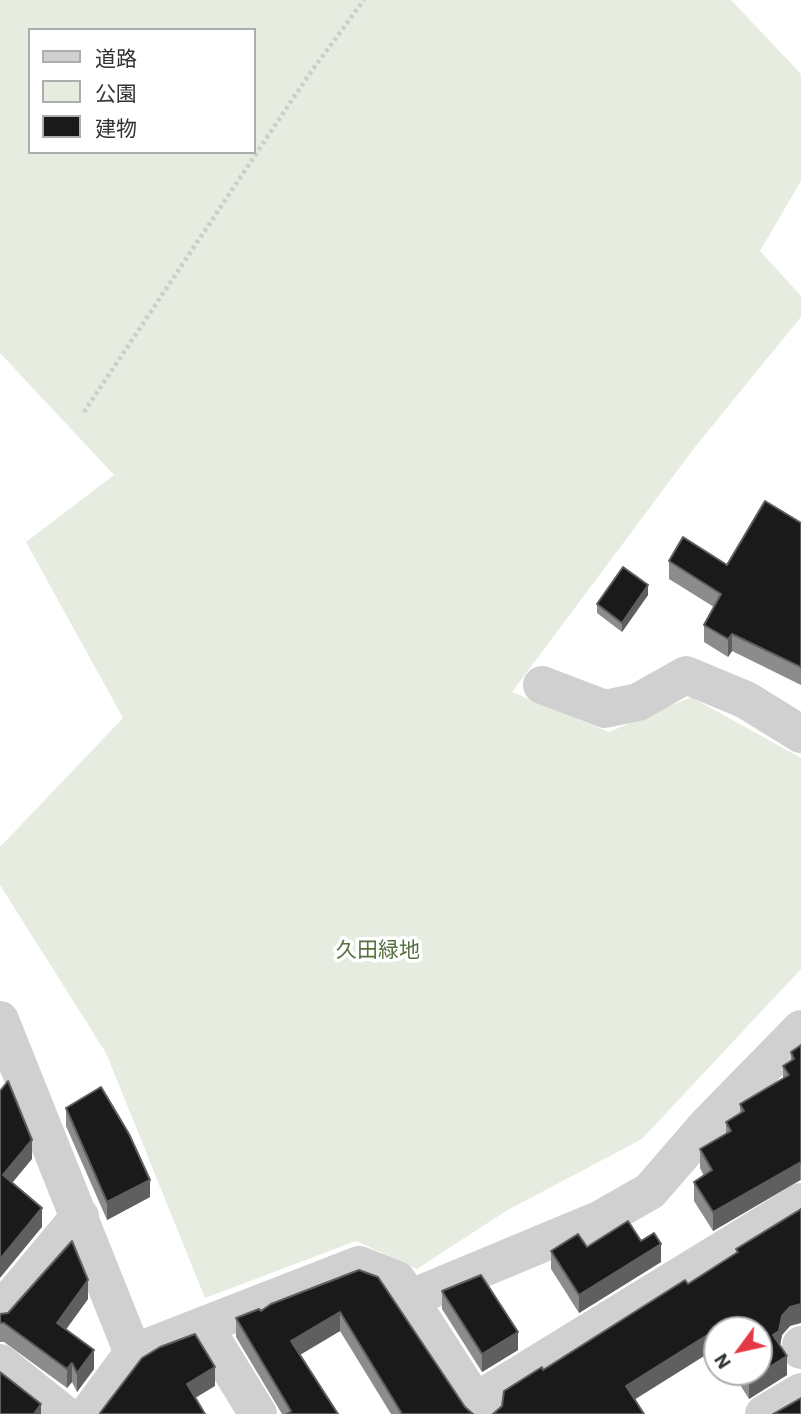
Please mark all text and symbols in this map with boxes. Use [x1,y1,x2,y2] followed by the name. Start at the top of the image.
[28,28,256,154] legend
[95,44,137,72] text: 道路
[95,79,137,107] text: 公園
[95,114,137,142] text: 建物
[336,938,420,964] park label: 久田緑地
[703,1316,773,1386] north arrow
[708,1349,736,1374] text: N

